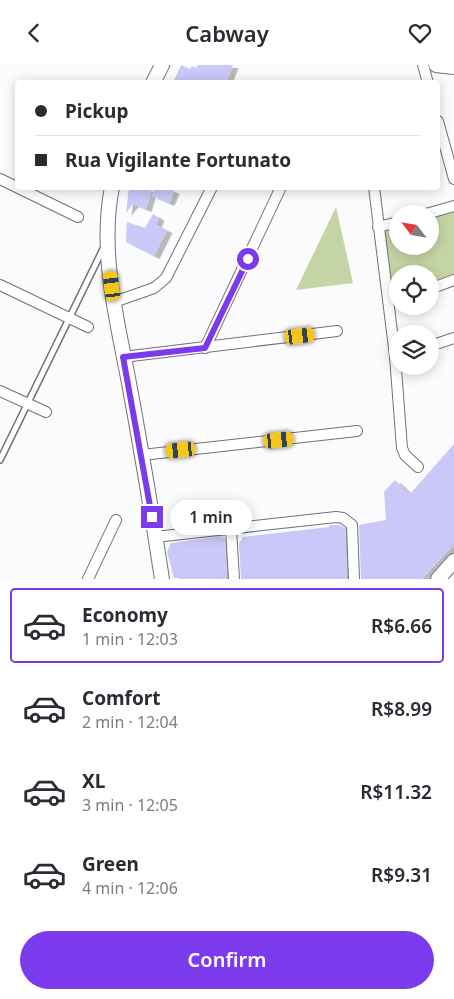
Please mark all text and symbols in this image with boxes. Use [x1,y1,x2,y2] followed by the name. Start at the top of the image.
[185,18,269,48] text: Cabway
[20,19,48,47] icon: back
[406,19,434,47] icon: heart
[65,98,128,124] text: Pickup
[65,147,291,173] text: Rua Vigilante Fortunato
[389,205,439,255] north arrow
[389,205,439,375] map controls
[237,248,259,270] route start
[389,265,439,315] button: locate
[102,270,121,302] car
[389,325,439,375] button: layers
[284,327,315,345] car
[263,431,294,449] car
[165,441,196,459] car
[170,499,252,535] callout: 1 min
[141,506,163,528] route end
[189,506,233,528] text: 1 min
[82,602,168,628] text: Economy
[22,603,67,648] icon: car
[371,613,432,639] text: R$6.66
[82,628,178,650] text: 1 min · 12:03
[82,685,161,711] text: Comfort
[22,686,67,731] icon: car
[371,696,432,722] text: R$8.99
[82,711,178,733] text: 2 min · 12:04
[82,768,105,794] text: XL
[22,769,67,814] icon: car
[360,779,432,805] text: R$11.32
[82,794,178,816] text: 3 min · 12:05
[82,851,139,877] text: Green
[22,852,67,897] icon: car
[371,862,432,888] text: R$9.31
[82,877,178,899] text: 4 min · 12:06
[20,931,434,989] button: Confirm

